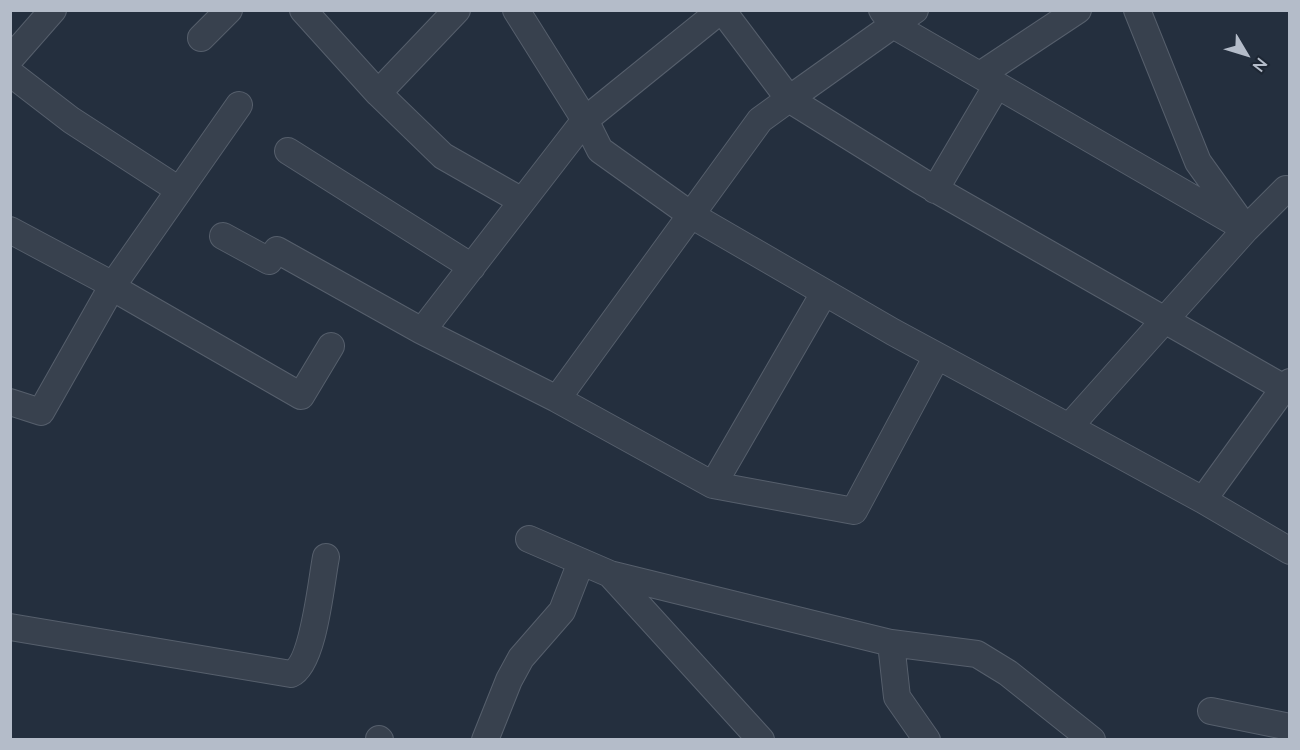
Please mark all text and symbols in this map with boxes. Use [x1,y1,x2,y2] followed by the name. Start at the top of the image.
[1216,24,1276,84] north arrow
[1249,55,1272,76] text: N

